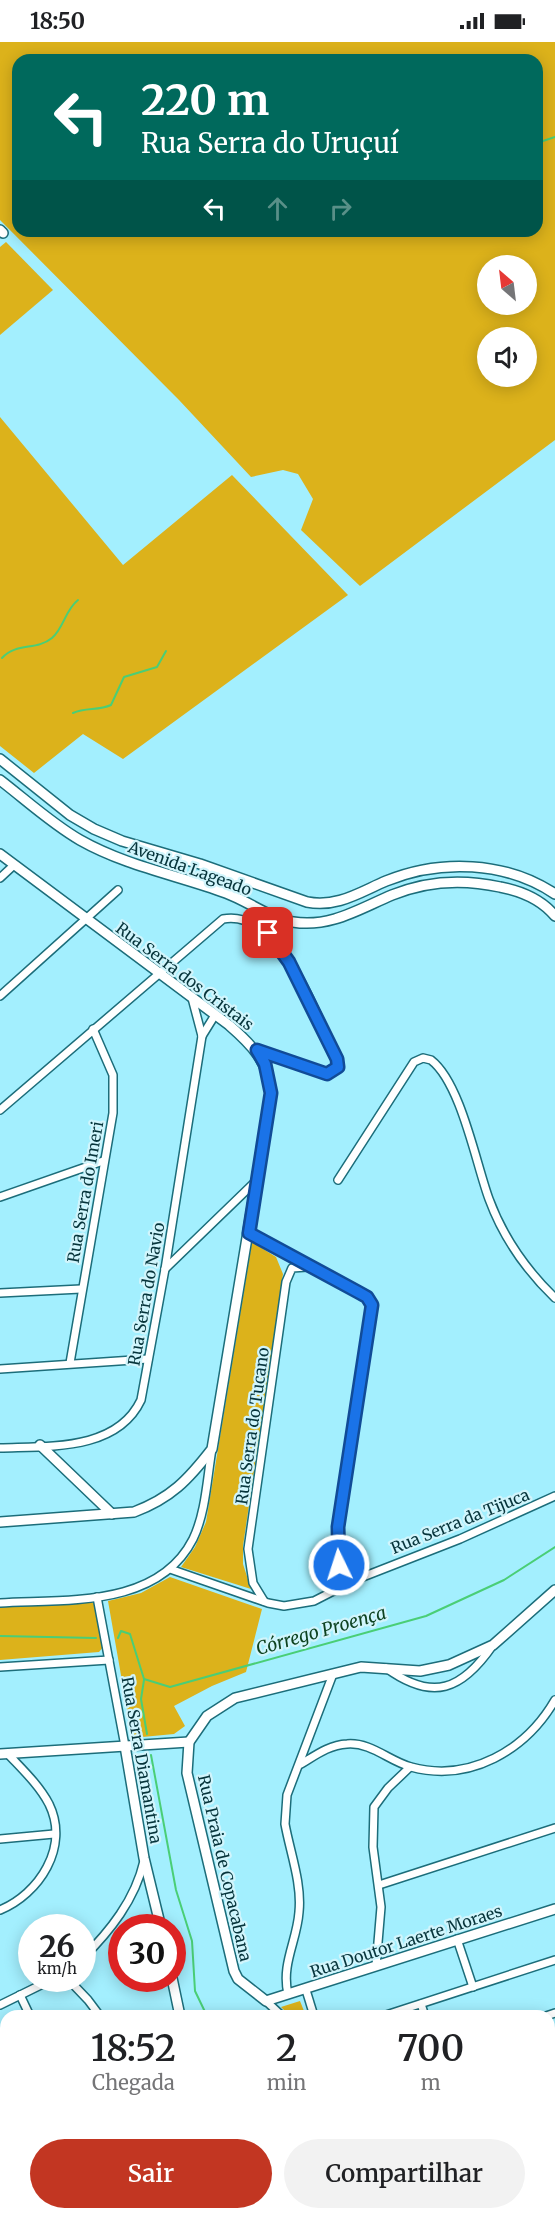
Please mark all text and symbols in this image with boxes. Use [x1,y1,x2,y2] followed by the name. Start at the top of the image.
[30,7,85,35] text: 18:50
[141,74,269,126] text: 220 m
[42,78,120,156] icon: left
[141,126,399,160] text: Rua Serra do Uruçuí
[198,192,231,225] icon: left
[261,192,294,225] icon: ahead
[324,192,357,225] icon: right
[477,255,537,315] north arrow
[477,255,537,387] map controls
[477,327,537,387] button: sound
[125,836,254,900] street label: Avenida Lageado
[242,907,293,958] pin
[251,916,284,949] icon: arrive
[112,918,258,1034] street label: Rua Serra dos Cristais
[63,1120,107,1264] street label: Rua Serra do Imeri
[124,1221,168,1367] street label: Rua Serra do Navio
[231,1346,273,1506] street label: Rua Serra do Tucano
[388,1484,533,1558] street label: Rua Serra da Tijuca
[307,1533,371,1597] position arrow
[253,1601,389,1660] water label: Córrego Proença
[117,1675,167,1846] street label: Rua Serra Diamantina
[194,1773,256,1964] street label: Rua Praia de Copacabana
[307,1900,505,1982] street label: Rua Doutor Laerte Moraes
[108,1914,186,1992] speed limit sign: 30
[39,1927,75,1965] text: 26
[37,1959,77,1978] text: km/h
[91,2026,176,2071] text: 18:52
[276,2026,297,2071] text: 2
[397,2026,464,2071] text: 700
[92,2070,175,2095] text: Chegada
[267,2070,306,2095] text: min
[421,2070,441,2095] text: m
[30,2139,272,2208] button: Sair
[284,2139,525,2208] button: Compartilhar

